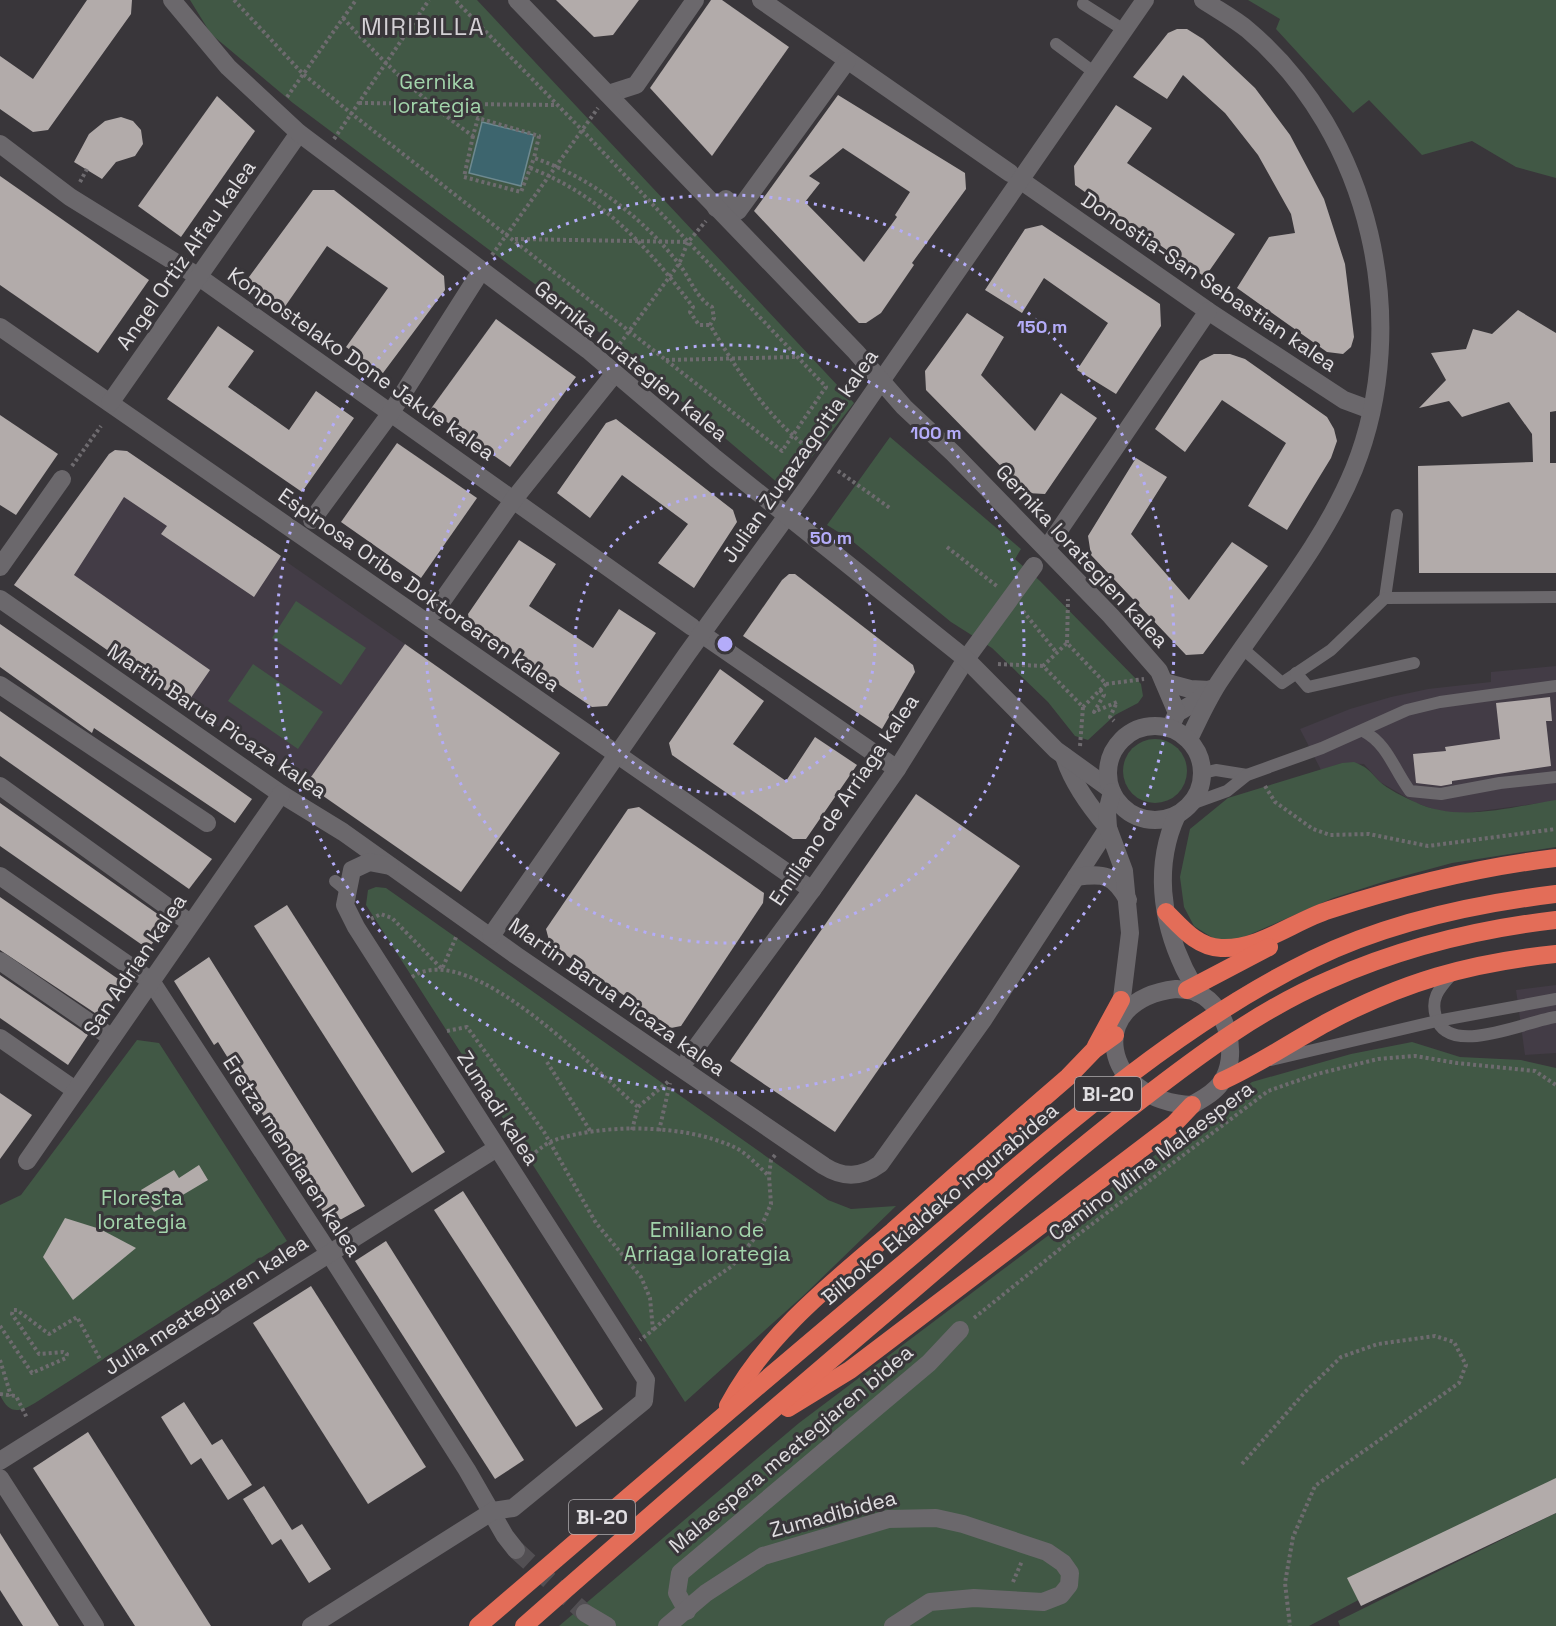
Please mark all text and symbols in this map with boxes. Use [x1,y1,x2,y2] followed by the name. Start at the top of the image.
[361,11,485,42] district label: MIRIBILLA
[392,68,482,119] park label: Gernika lorategia
[110,155,261,355] street label: Angel Ortiz Alfau kalea
[1076,186,1342,377] street label: Donostia-San Sebastian kalea
[222,261,500,466] street label: Konpostelako Done Jakue kalea
[529,274,734,447] street label: Gernika lorategien kalea
[1017,315,1067,338] text: 150 m
[715,343,884,568] street label: Julian Zugazagoitia kalea
[910,421,962,444] text: 100 m
[990,458,1175,653] street label: Gernika lorategien kalea
[273,482,565,698] street label: Espinosa Oribe Doktorearen kalea
[810,526,852,549] text: 50 m
[715,634,735,654] centre of rings
[102,637,332,804] street label: Martin Barua Picaza kalea
[763,689,925,911] street label: Emiliano de Arriaga kalea
[77,888,192,1041] street label: San Adrian kalea
[503,911,731,1082] street label: Martin Barua Picaza kalea
[451,1045,546,1170] street label: Zumadi kalea
[217,1050,368,1261] street label: Eretza mendiaren kalea
[1043,1075,1259,1247] street label: Camino Mina Malaespera
[1075,1077,1141,1111] road number: BI-20
[816,1097,1064,1311] street label: Bilboko Ekialdeko ingurabidea
[97,1184,187,1235] park label: Floresta lorategia
[624,1216,790,1267] park label: Emiliano de Arriaga lorategia
[99,1228,313,1381] street label: Julia meategiaren kalea
[663,1338,918,1559] street label: Malaespera meategiaren bidea
[767,1484,899,1543] street label: Zumadibidea
[569,1500,635,1534] road number: BI-20

